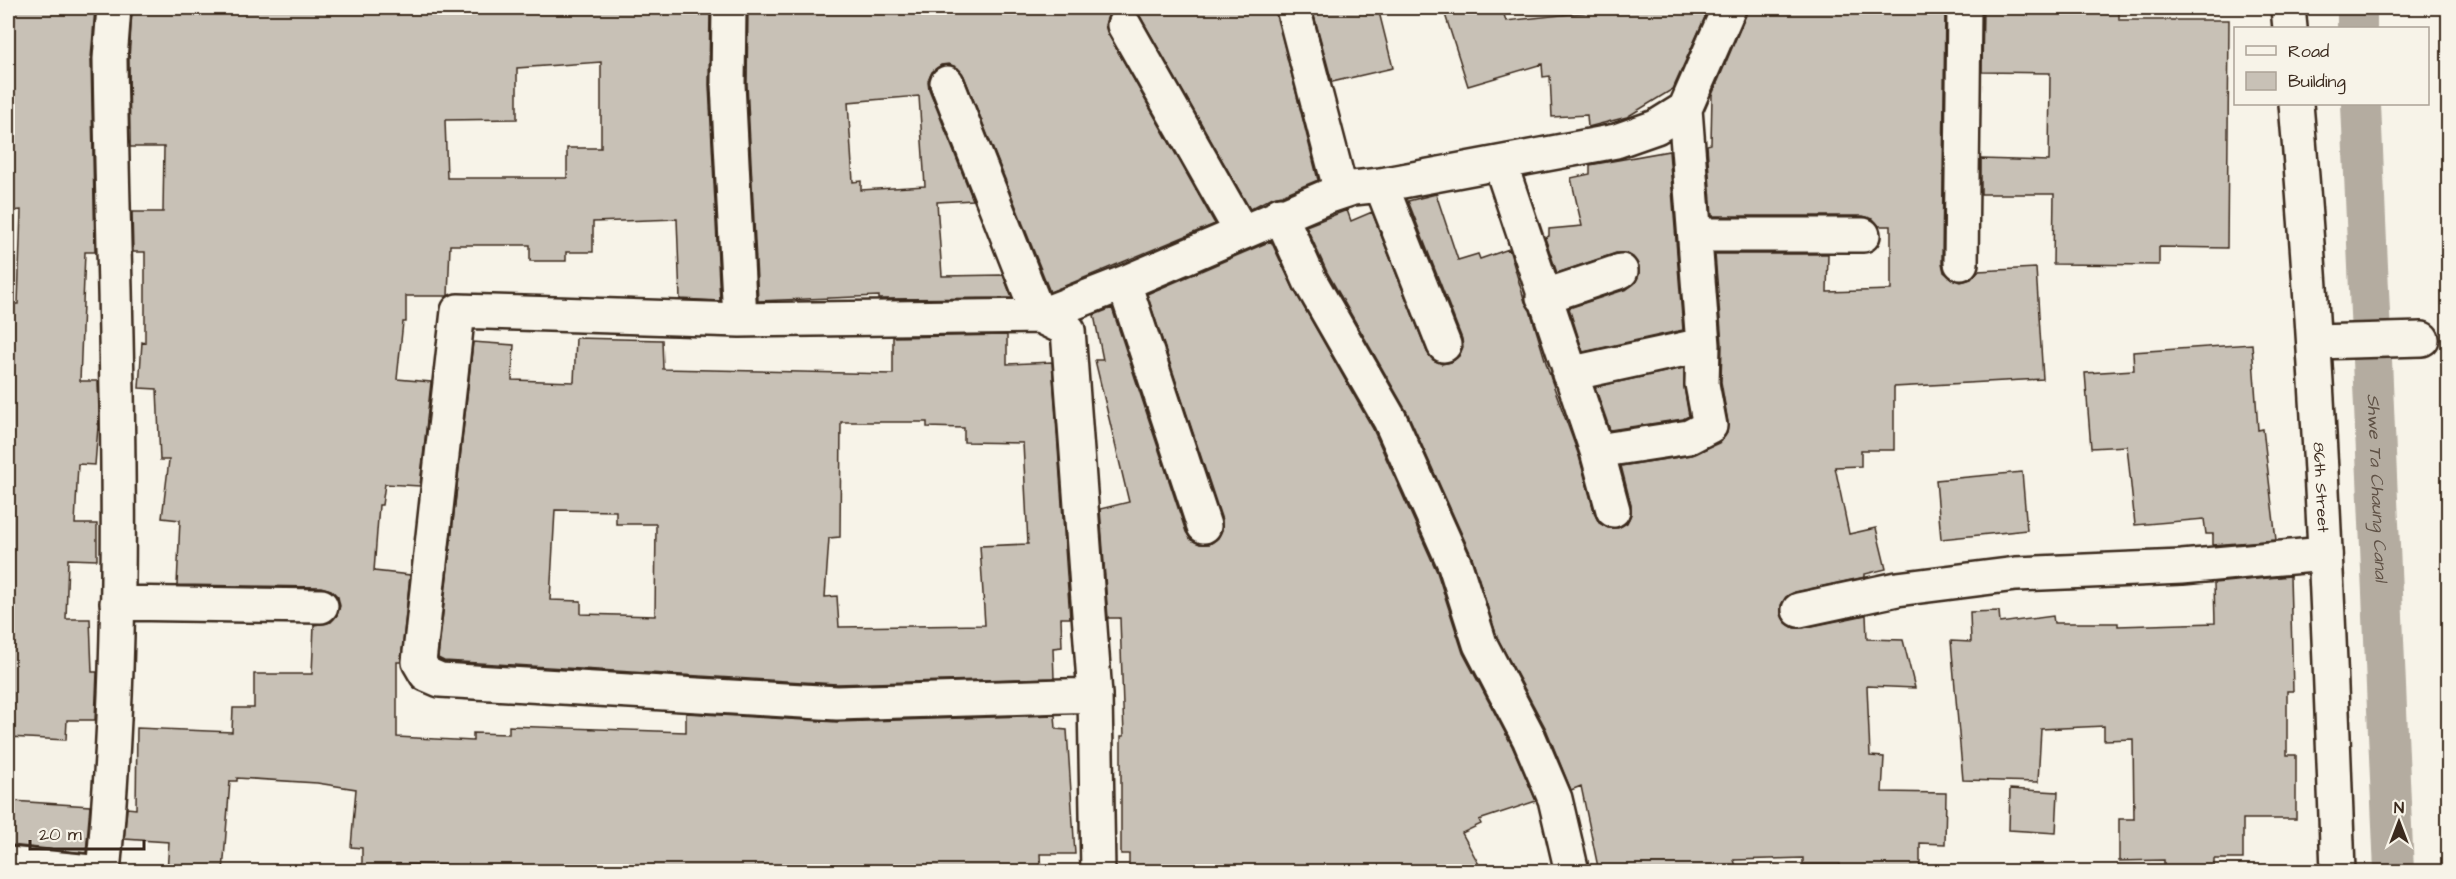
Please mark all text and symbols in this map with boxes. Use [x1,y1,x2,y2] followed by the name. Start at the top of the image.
[2234,27,2429,105] legend
[2288,39,2329,64] text: Road
[2288,69,2346,95] text: Building
[2360,393,2394,584] water label: Shwe Ta Chaung Canal
[2307,441,2334,533] street label: 86th Street
[2369,792,2429,852] north arrow
[2394,797,2404,819] text: N
[30,813,144,851] scale bar
[39,822,82,847] text: 20 m

